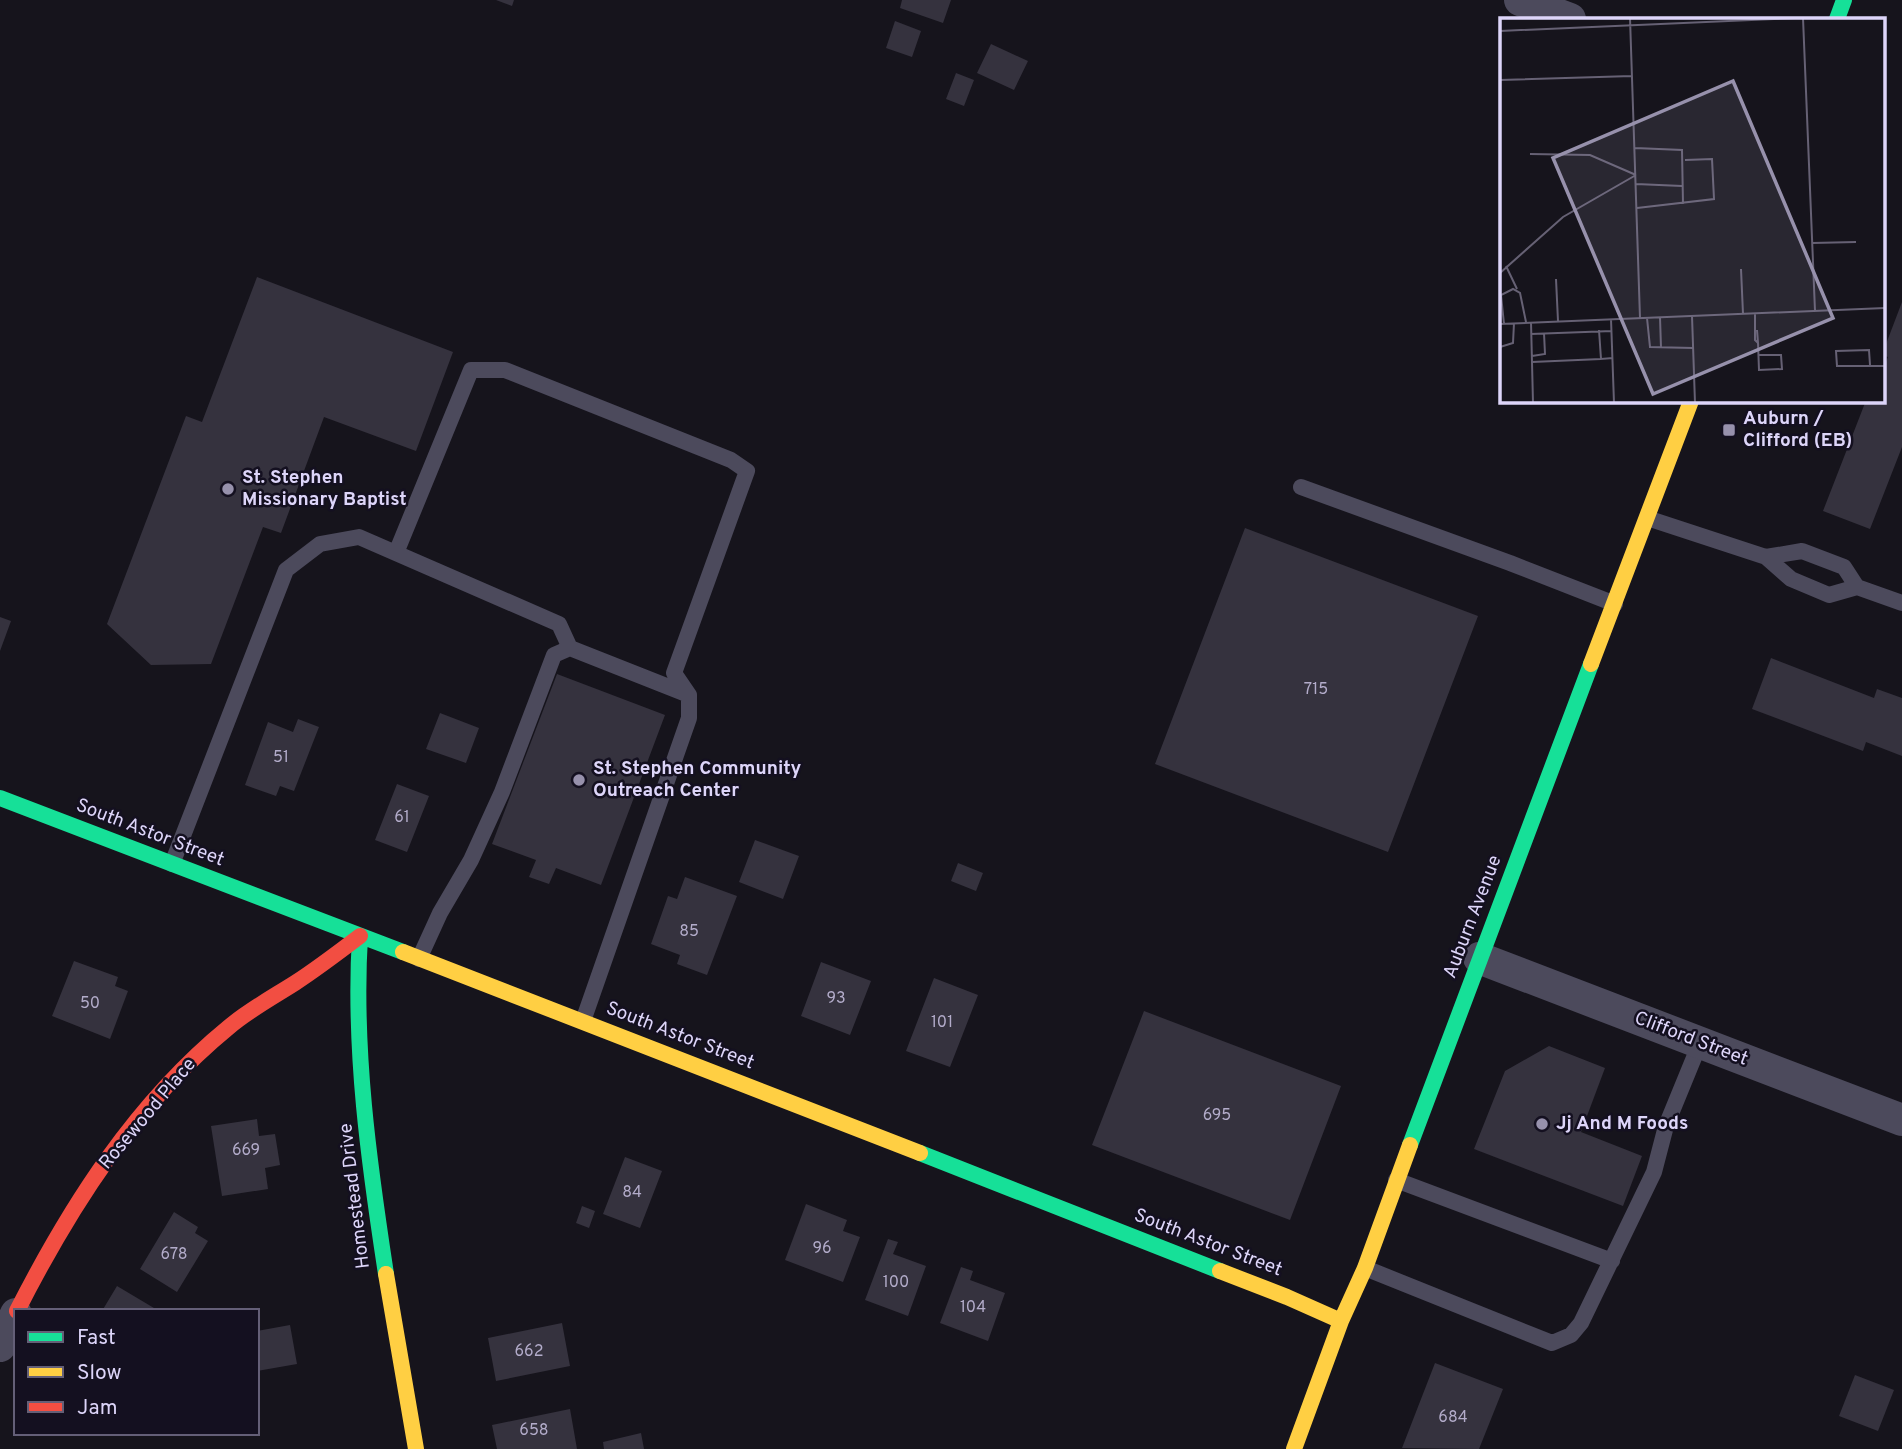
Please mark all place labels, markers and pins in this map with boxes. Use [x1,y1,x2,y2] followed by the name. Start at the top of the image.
[1743,407,1852,453] place label: Auburn / Clifford (EB)
[1721,422,1737,438] marker: Auburn / Clifford (EB)
[242,466,407,512] place label: St. Stephen Missionary Baptist
[220,481,236,497] marker: St. Stephen Missionary Baptist
[593,757,801,803] place label: St. Stephen Community Outreach Center
[571,772,587,788] marker: St. Stephen Community Outreach Center
[1556,1112,1688,1136] place label: Jj And M Foods
[1534,1116,1550,1132] marker: Jj And M Foods

